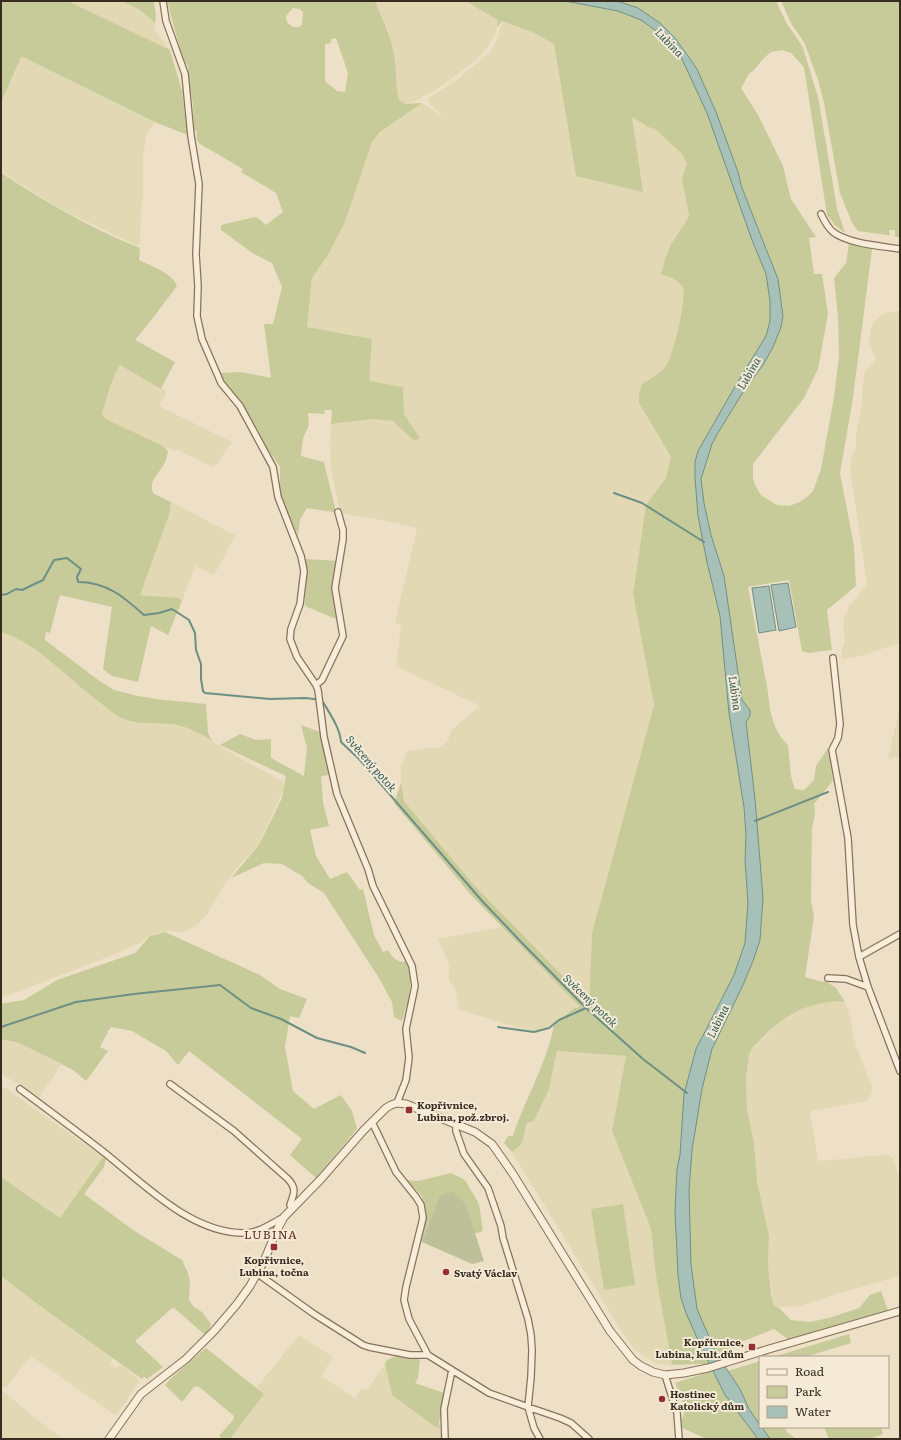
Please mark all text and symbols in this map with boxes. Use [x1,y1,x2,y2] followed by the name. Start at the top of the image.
[652,24,688,61] water label: Lubina
[732,353,764,392] water label: Lubina
[726,675,746,712] water label: Lubina
[343,731,401,795] water label: Svěcený potok
[560,970,622,1030] water label: Svěcený potok
[702,1001,732,1040] water label: Lubina
[417,1097,509,1124] place label: Kopřivnice, Lubina, pož.zbroj.
[404,1105,414,1115] marker: Kopřivnice, Lubina, pož.zbroj.
[244,1225,298,1243] district label: LUBINA
[269,1242,279,1252] marker: Kopřivnice, Lubina, točna
[239,1252,309,1279] place label: Kopřivnice, Lubina, točna
[454,1265,518,1280] place label: Svatý Václav
[441,1267,451,1277] marker: Svatý Václav
[655,1334,744,1361] place label: Kopřivnice, Lubina, kult.dům
[747,1342,757,1352] marker: Kopřivnice, Lubina, kult.dům
[759,1356,889,1428] legend
[795,1362,825,1380] text: Road
[795,1382,822,1400] text: Park
[670,1386,744,1413] place label: Hostinec Katolický dům
[657,1394,667,1404] marker: Hostinec Katolický dům
[795,1402,831,1420] text: Water

